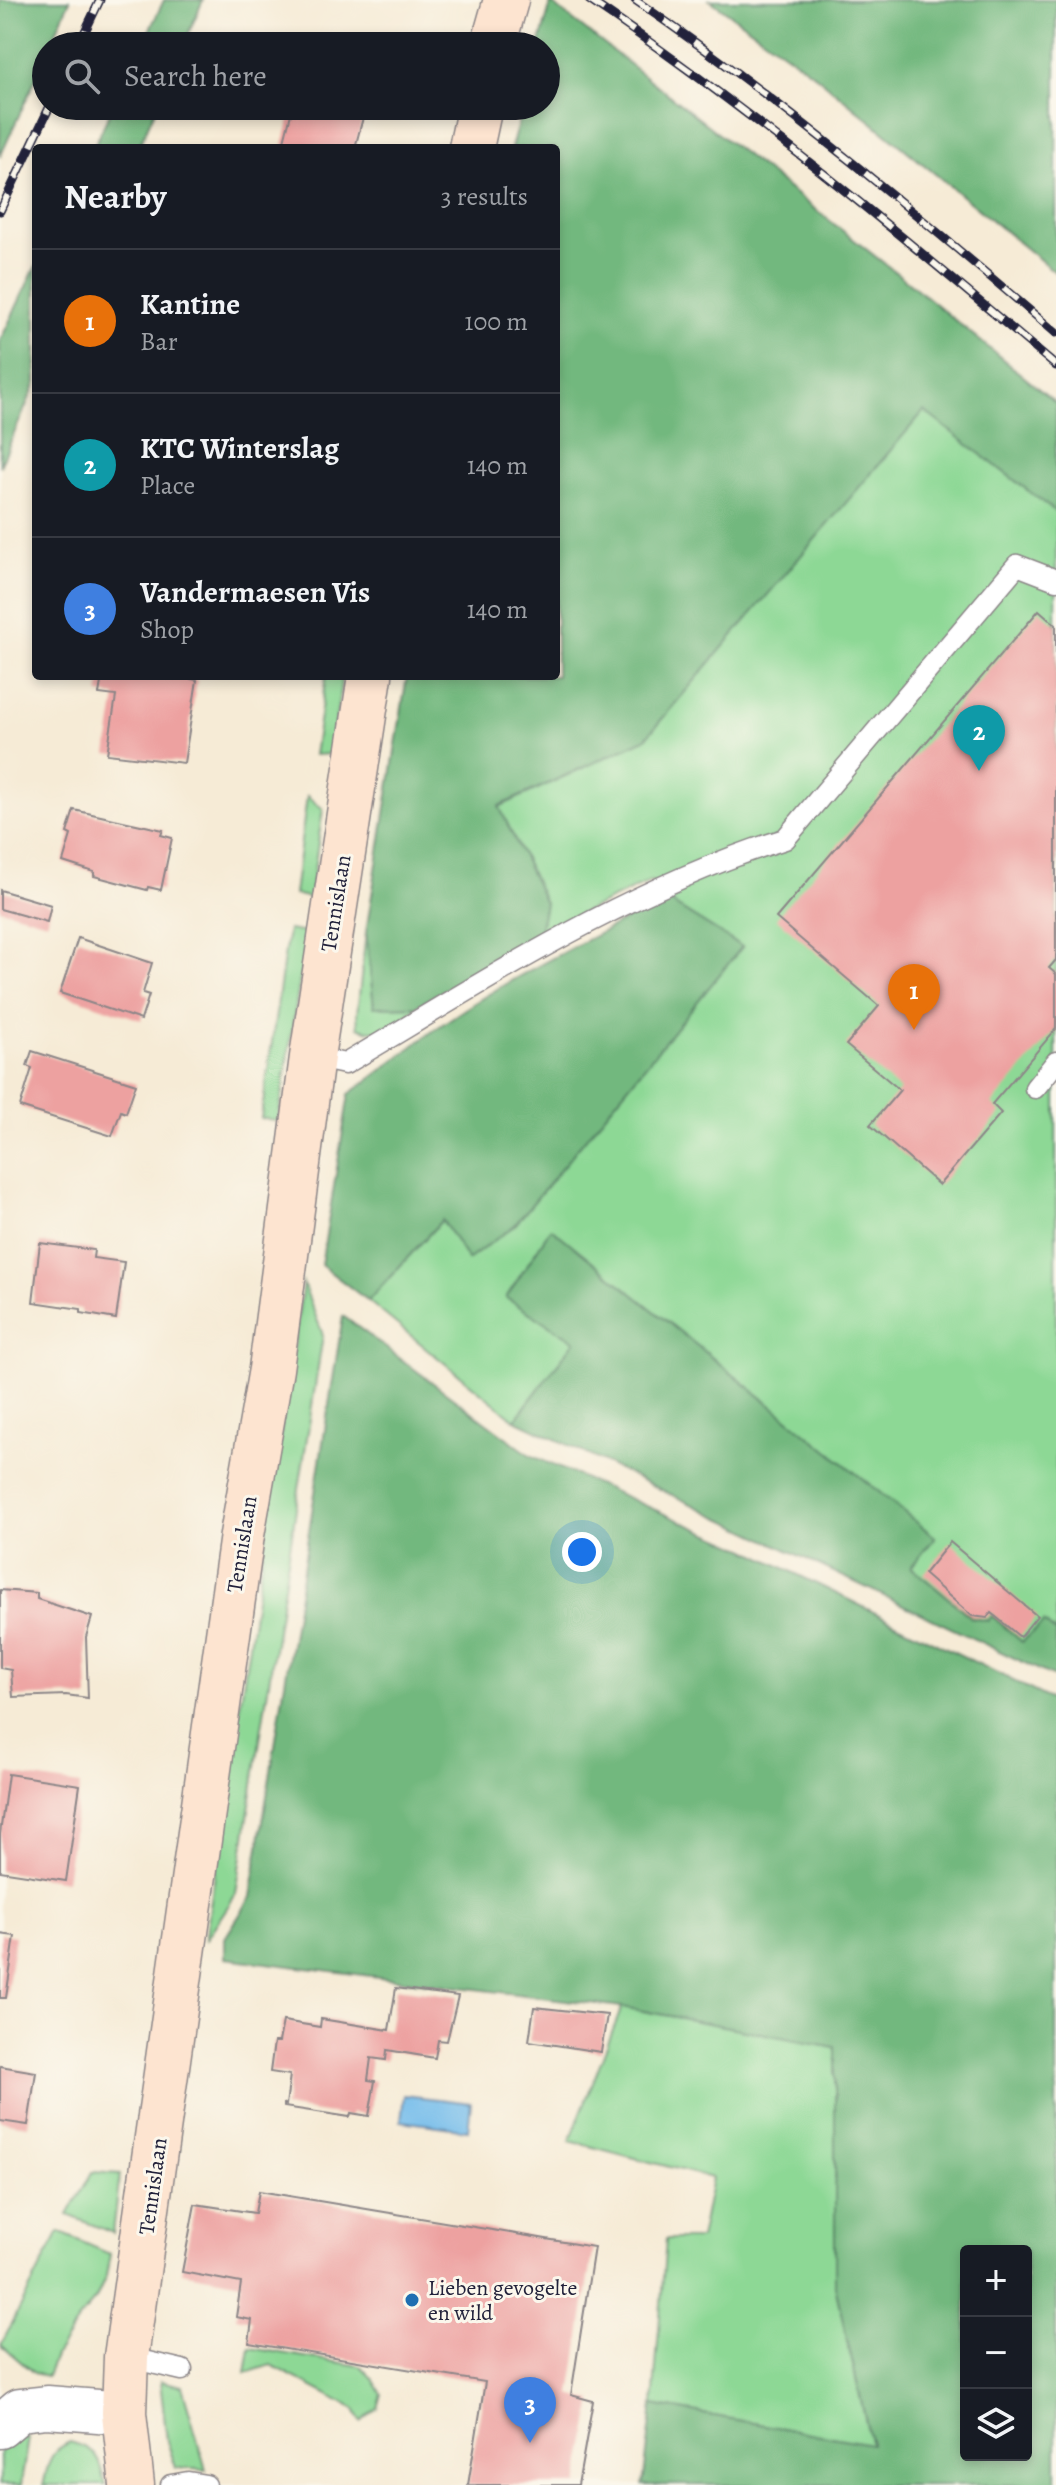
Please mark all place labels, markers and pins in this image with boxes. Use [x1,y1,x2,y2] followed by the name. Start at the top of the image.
[953,705,1005,771] pin: 2
[888,964,940,1030] pin: 1
[428,2273,577,2328] place label: Lieben gevogelte en wild
[403,2291,421,2309] marker: Lieben gevogelte en wild
[504,2377,556,2443] pin: 3

